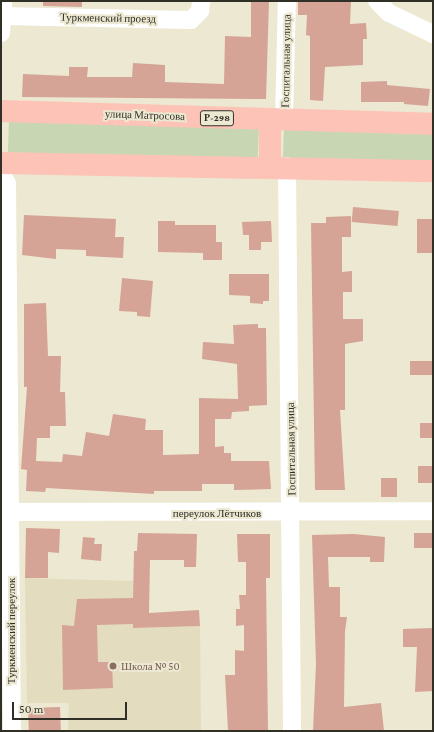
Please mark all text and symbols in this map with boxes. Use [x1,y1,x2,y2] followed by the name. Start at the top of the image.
[60,11,156,25] street label: Туркменский проезд
[279,14,293,108] street label: Госпитальная улица
[105,107,185,123] street label: улица Матросова
[199,110,235,126] road number: Р-298
[284,402,298,496] street label: Госпитальная улица
[173,506,261,520] street label: переулок Лётчиков
[4,578,18,684] street label: Туркменский переулок
[121,659,180,673] place label: Школа № 50
[108,661,118,671] marker: Школа № 50
[14,694,129,720] scale bar
[19,702,43,716] text: 50 m

